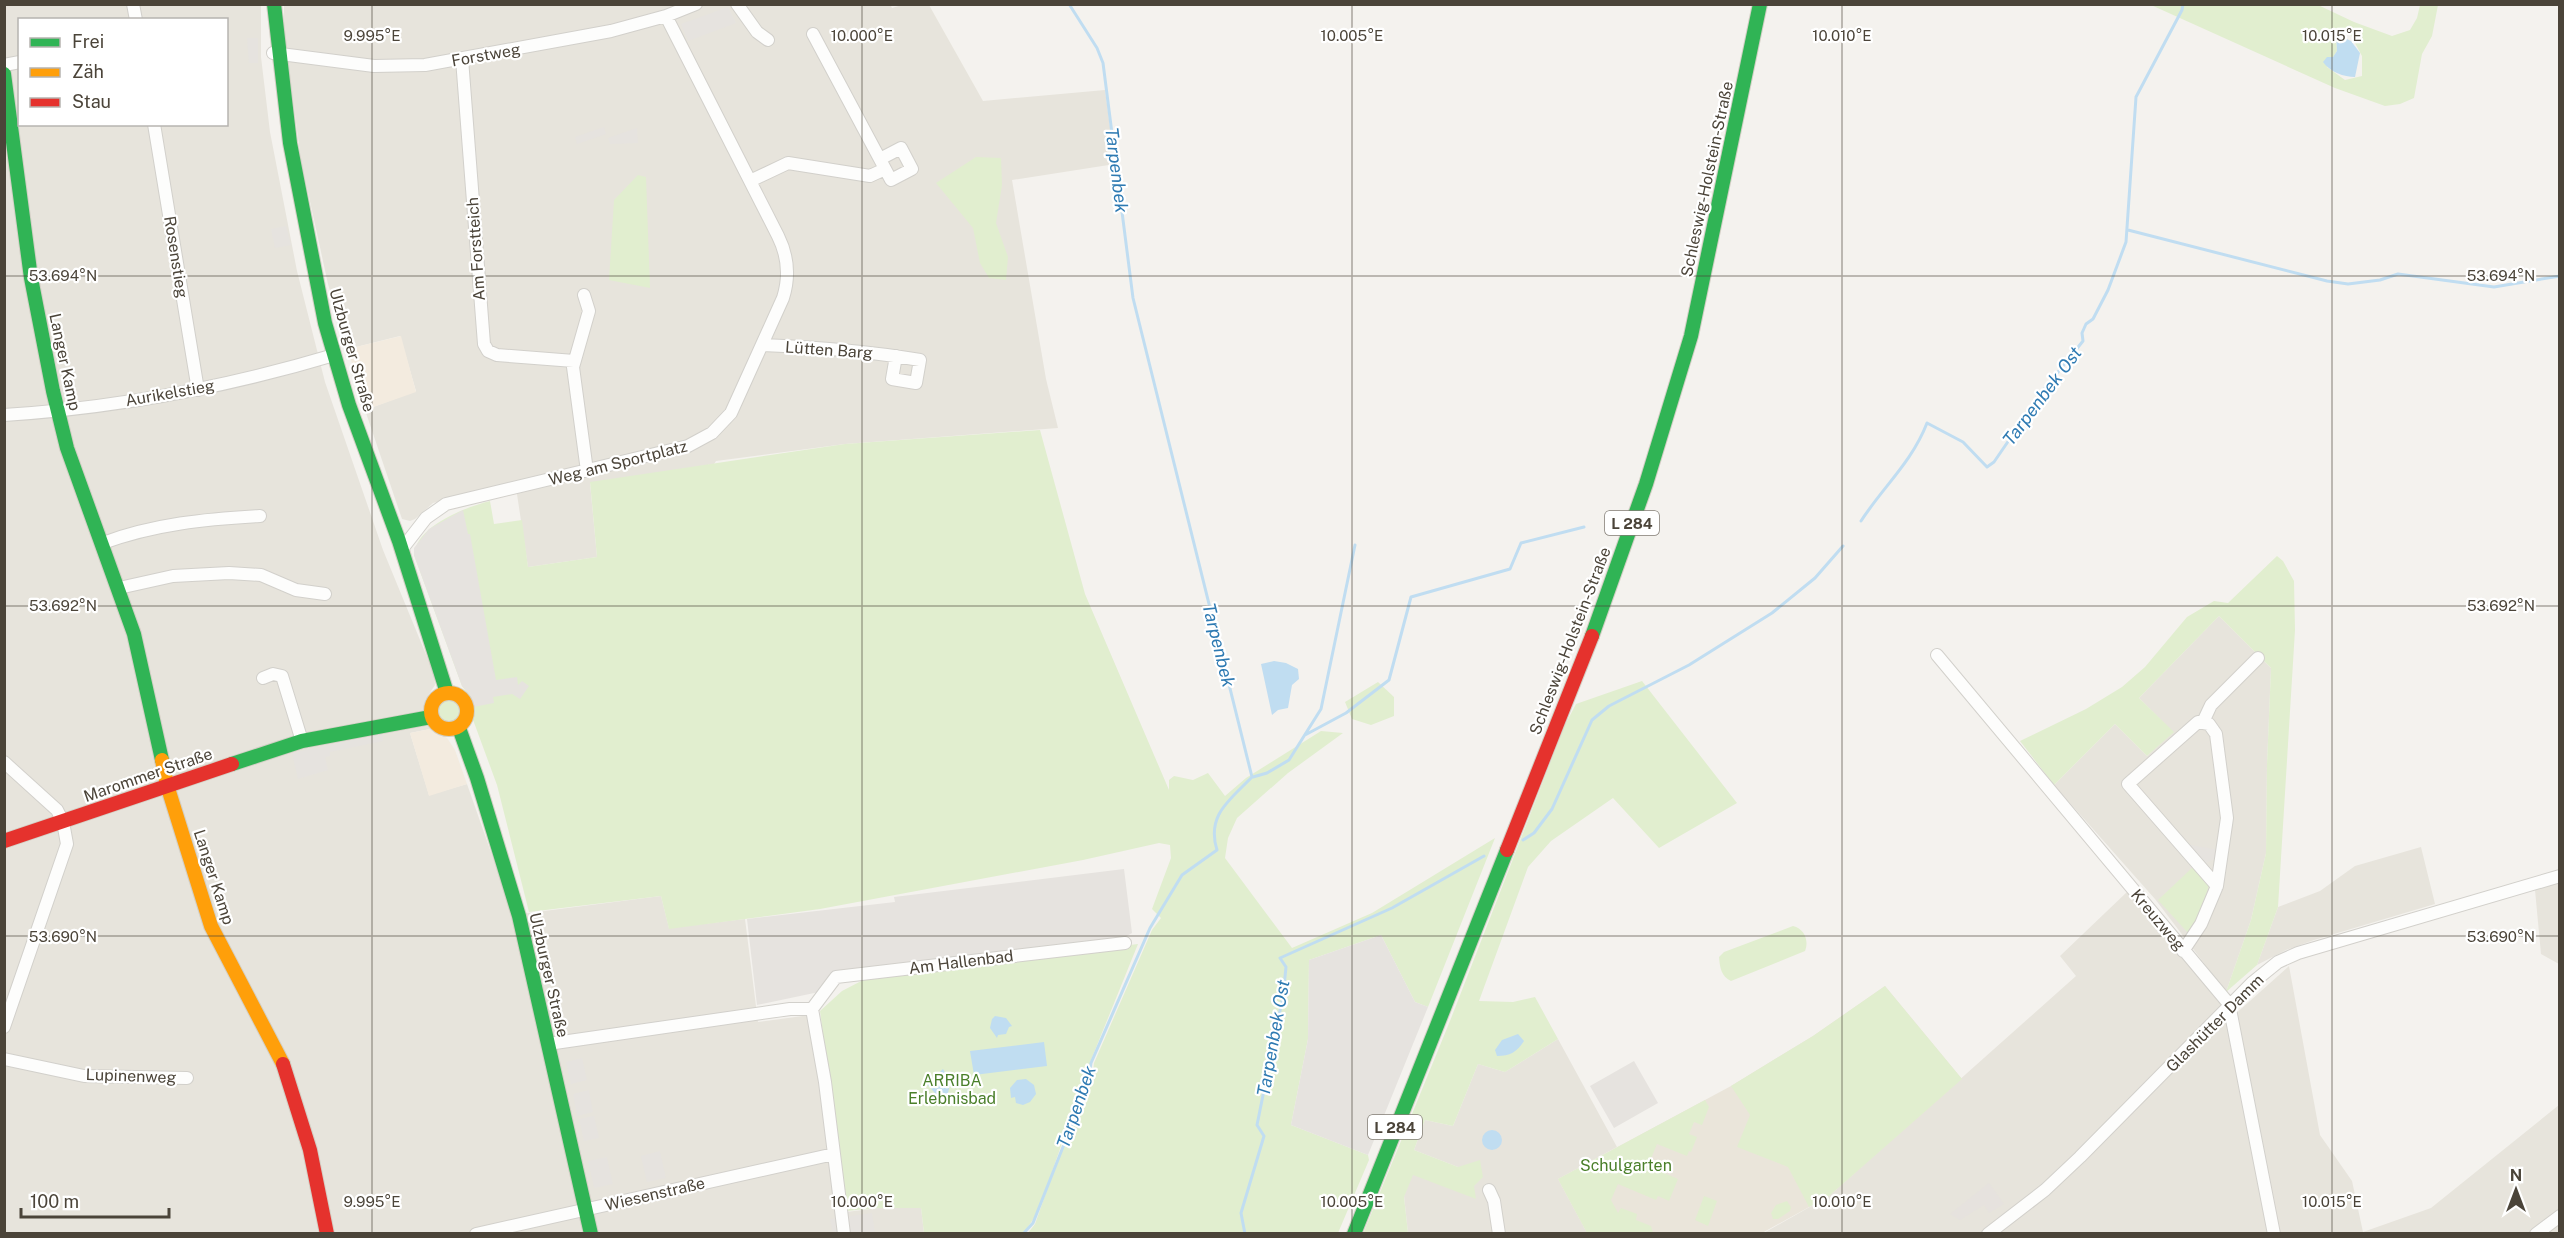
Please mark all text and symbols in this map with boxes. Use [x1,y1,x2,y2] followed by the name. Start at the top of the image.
[18,18,228,126] legend
[343,27,401,44] text: 9.995°E
[831,27,893,44] text: 10.000°E
[1321,27,1383,44] text: 10.005°E
[1812,27,1872,44] text: 10.010°E
[2302,27,2362,44] text: 10.015°E
[72,31,104,52] text: Frei
[450,40,522,70] street label: Forstweg
[72,61,104,82] text: Zäh
[1677,79,1737,279] street label: Schleswig-Holstein-Straße
[72,91,111,112] text: Stau
[1101,126,1133,214] water label: Tarpenbek
[463,197,489,301] street label: Am Forstteich
[160,215,192,299] street label: Rosenstieg
[29,267,97,284] text: 53.694°N
[2467,267,2535,284] text: 53.694°N
[325,286,379,414] street label: Ulzburger Straße
[45,312,85,412] street label: Langer Kamp
[785,337,873,363] street label: Lütten Barg
[1998,342,2086,449] water label: Tarpenbek Ost
[124,376,216,410] street label: Aurikelstieg
[547,437,690,489] street label: Weg am Sportplatz
[1605,511,1659,535] road number: L 284
[1525,544,1615,738] street label: Schleswig-Holstein-Straße
[29,597,97,614] text: 53.692°N
[2467,597,2535,614] text: 53.692°N
[1198,601,1240,689] water label: Tarpenbek
[81,744,215,806] street label: Marommer Straße
[190,827,238,927] street label: Langer Kamp
[2127,885,2189,955] street label: Kreuzweg
[525,911,573,1039] street label: Ulzburger Straße
[29,928,97,945] text: 53.690°N
[2467,928,2535,945] text: 53.690°N
[908,946,1014,978] street label: Am Hallenbad
[2162,970,2268,1076] street label: Glashütter Damm
[1252,978,1294,1098] water label: Tarpenbek Ost
[1052,1063,1100,1151] water label: Tarpenbek
[85,1065,177,1087] street label: Lupinenweg
[908,1071,996,1108] park label: ARRIBA Erlebnisbad
[1368,1115,1422,1139] road number: L 284
[1580,1156,1672,1175] park label: Schulgarten
[2486,1160,2546,1220] north arrow
[2510,1166,2522,1185] text: N
[603,1173,707,1215] street label: Wiesenstraße
[21,1181,170,1219] scale bar
[30,1191,79,1212] text: 100 m
[343,1193,401,1210] text: 9.995°E
[831,1193,893,1210] text: 10.000°E
[1321,1193,1383,1210] text: 10.005°E
[1812,1193,1872,1210] text: 10.010°E
[2302,1193,2362,1210] text: 10.015°E

